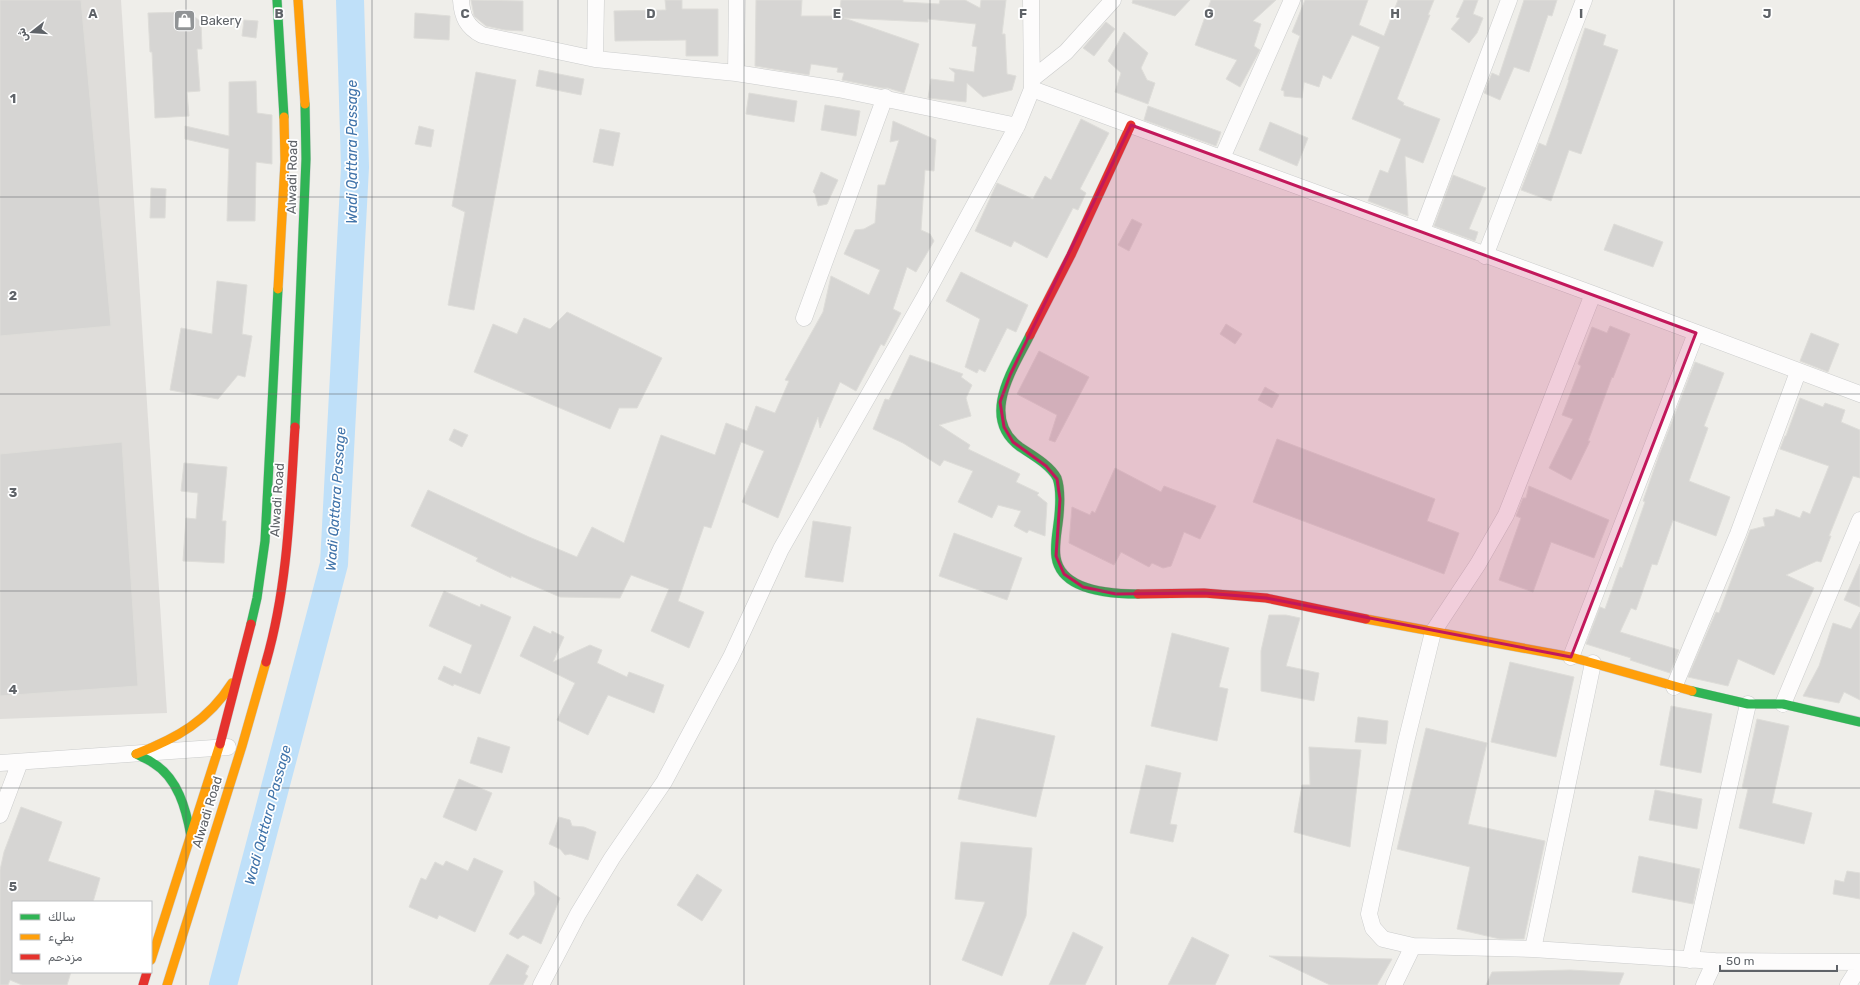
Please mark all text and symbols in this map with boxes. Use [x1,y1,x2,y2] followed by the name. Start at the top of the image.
[88,6,98,21] text: A
[274,6,284,21] text: B
[460,6,470,21] text: C
[646,6,656,21] text: D
[833,6,841,21] text: E
[1019,6,1027,21] text: F
[1204,6,1214,21] text: G
[1390,6,1400,21] text: H
[1579,6,1583,21] text: I
[1763,6,1771,21] text: J
[171,7,197,33] shop icon: Bakery
[12,12,52,52] north arrow
[200,13,242,28] place label: Bakery
[15,26,31,43] text: ش
[344,80,361,224] water label: Wadi Qattara Passage
[10,91,16,106] text: 1
[284,140,300,214] street label: Alwadi Road
[9,288,17,303] text: 2
[322,426,350,571] water label: Wadi Qattara Passage
[267,462,287,538] street label: Alwadi Road
[9,485,18,500] text: 3
[9,682,18,697] text: 4
[241,743,295,887] water label: Wadi Qattara Passage
[189,774,225,850] street label: Alwadi Road
[9,879,17,894] text: 5
[12,901,152,973] legend
[48,910,76,924] text: سالك
[48,930,74,946] text: بطيء
[1720,947,1837,973] scale bar
[48,950,83,965] text: مزدحم
[1726,954,1754,968] text: 50 m

